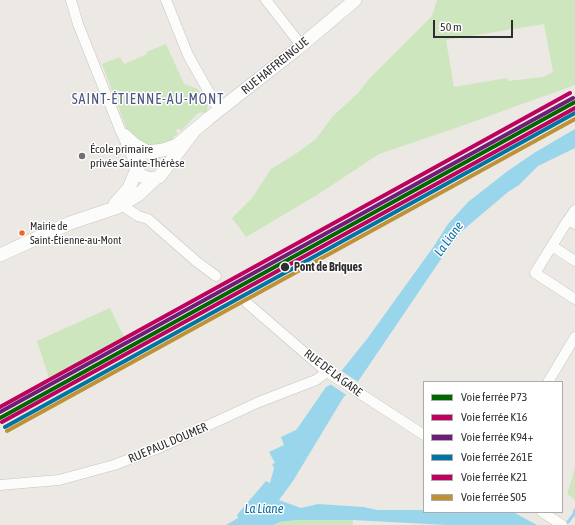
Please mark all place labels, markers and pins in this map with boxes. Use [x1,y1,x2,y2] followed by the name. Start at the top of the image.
[90,142,185,170] place label: École primaire privée Sainte-Thérèse
[77,151,87,161] marker: École primaire privée Sainte-Thérèse
[30,220,122,246] place label: Mairie de Saint-Étienne-au-Mont
[17,228,27,238] marker: Mairie de Saint-Étienne-au-Mont
[294,260,362,274] place label: Pont de Briques
[279,261,291,273] marker: Pont de Briques

